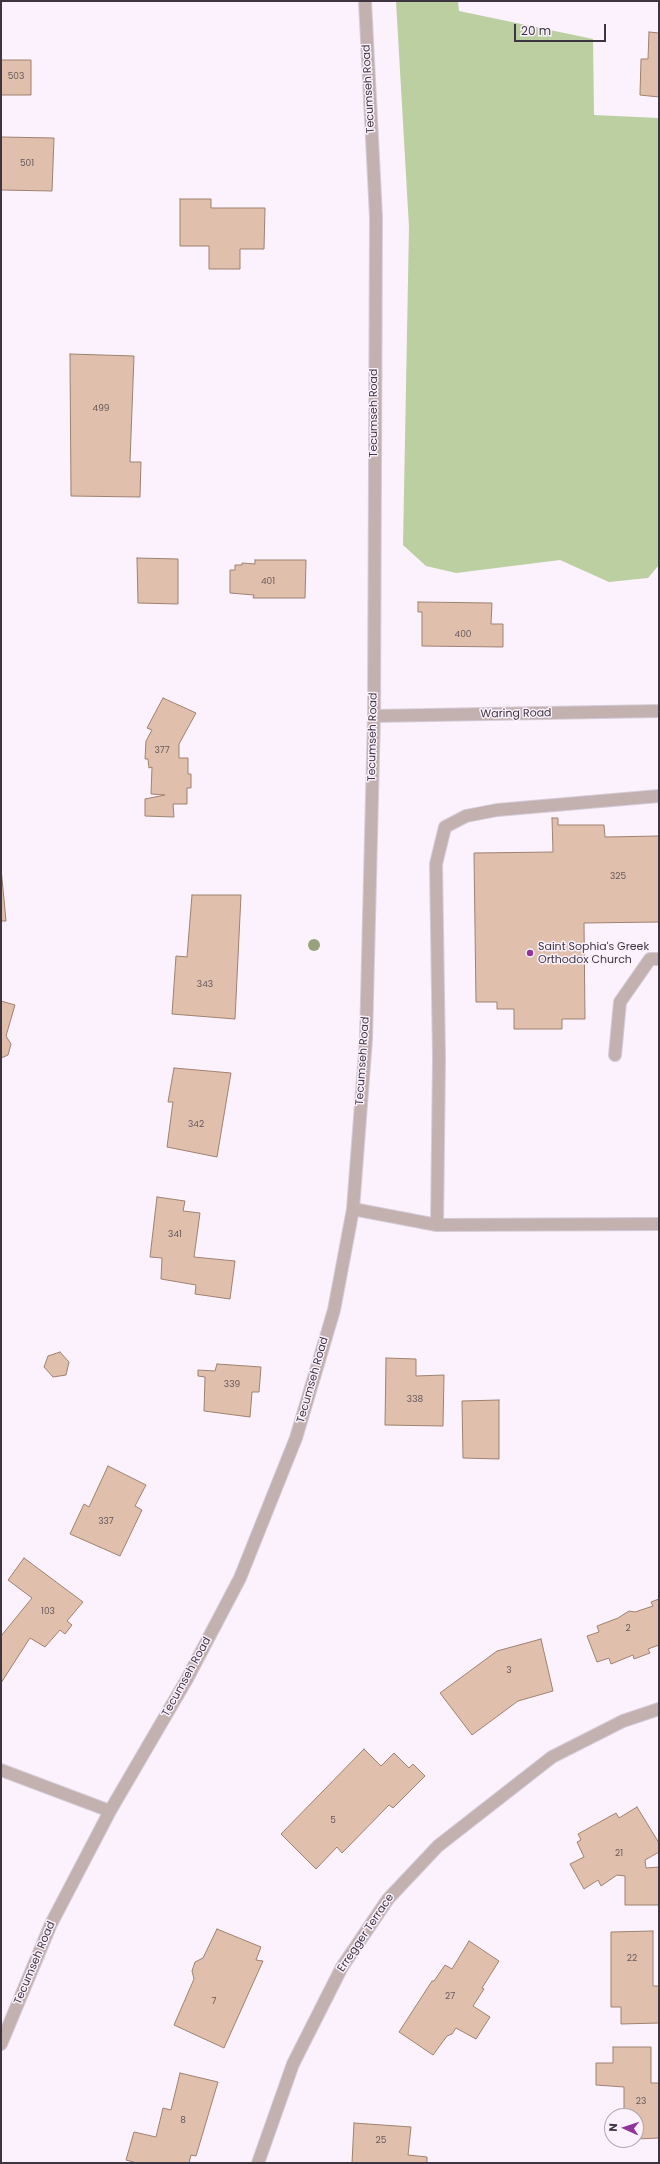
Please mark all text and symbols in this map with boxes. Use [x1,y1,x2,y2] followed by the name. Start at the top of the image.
[516,16,608,42] scale bar
[521,22,551,39] text: 20 m
[360,44,378,134] street label: Tecumseh Road
[8,72,24,82] house number: 503
[20,159,34,169] house number: 501
[367,369,381,457] street label: Tecumseh Road
[92,404,110,414] house number: 499
[261,577,275,587] house number: 401
[455,630,471,640] house number: 400
[366,692,380,782] street label: Tecumseh Road
[480,707,552,721] street label: Waring Road
[154,746,170,756] house number: 377
[610,872,626,882] house number: 325
[538,940,649,966] place label: Saint Sophia's Greek Orthodox Church
[525,948,535,958] marker: Saint Sophia's Greek Orthodox Church
[197,980,213,990] house number: 343
[353,1016,373,1106] street label: Tecumseh Road
[188,1120,204,1130] house number: 342
[168,1230,182,1240] house number: 341
[294,1335,332,1425] street label: Tecumseh Road
[224,1380,240,1390] house number: 339
[407,1395,423,1405] house number: 338
[98,1517,114,1527] house number: 337
[41,1607,55,1617] house number: 103
[625,1624,631,1634] house number: 2
[160,1635,214,1719] street label: Tecumseh Road
[506,1666,512,1676] house number: 3
[330,1816,336,1826] house number: 5
[615,1849,623,1859] house number: 21
[335,1891,397,1975] street label: Erregger Terrace
[12,1919,58,2007] street label: Tecumseh Road
[627,1954,637,1964] house number: 22
[445,1992,455,2002] house number: 27
[212,1997,216,2007] house number: 7
[636,2097,646,2107] house number: 23
[604,2108,644,2148] north arrow
[180,2116,186,2126] house number: 8
[605,2123,621,2132] text: N
[376,2136,386,2146] house number: 25

